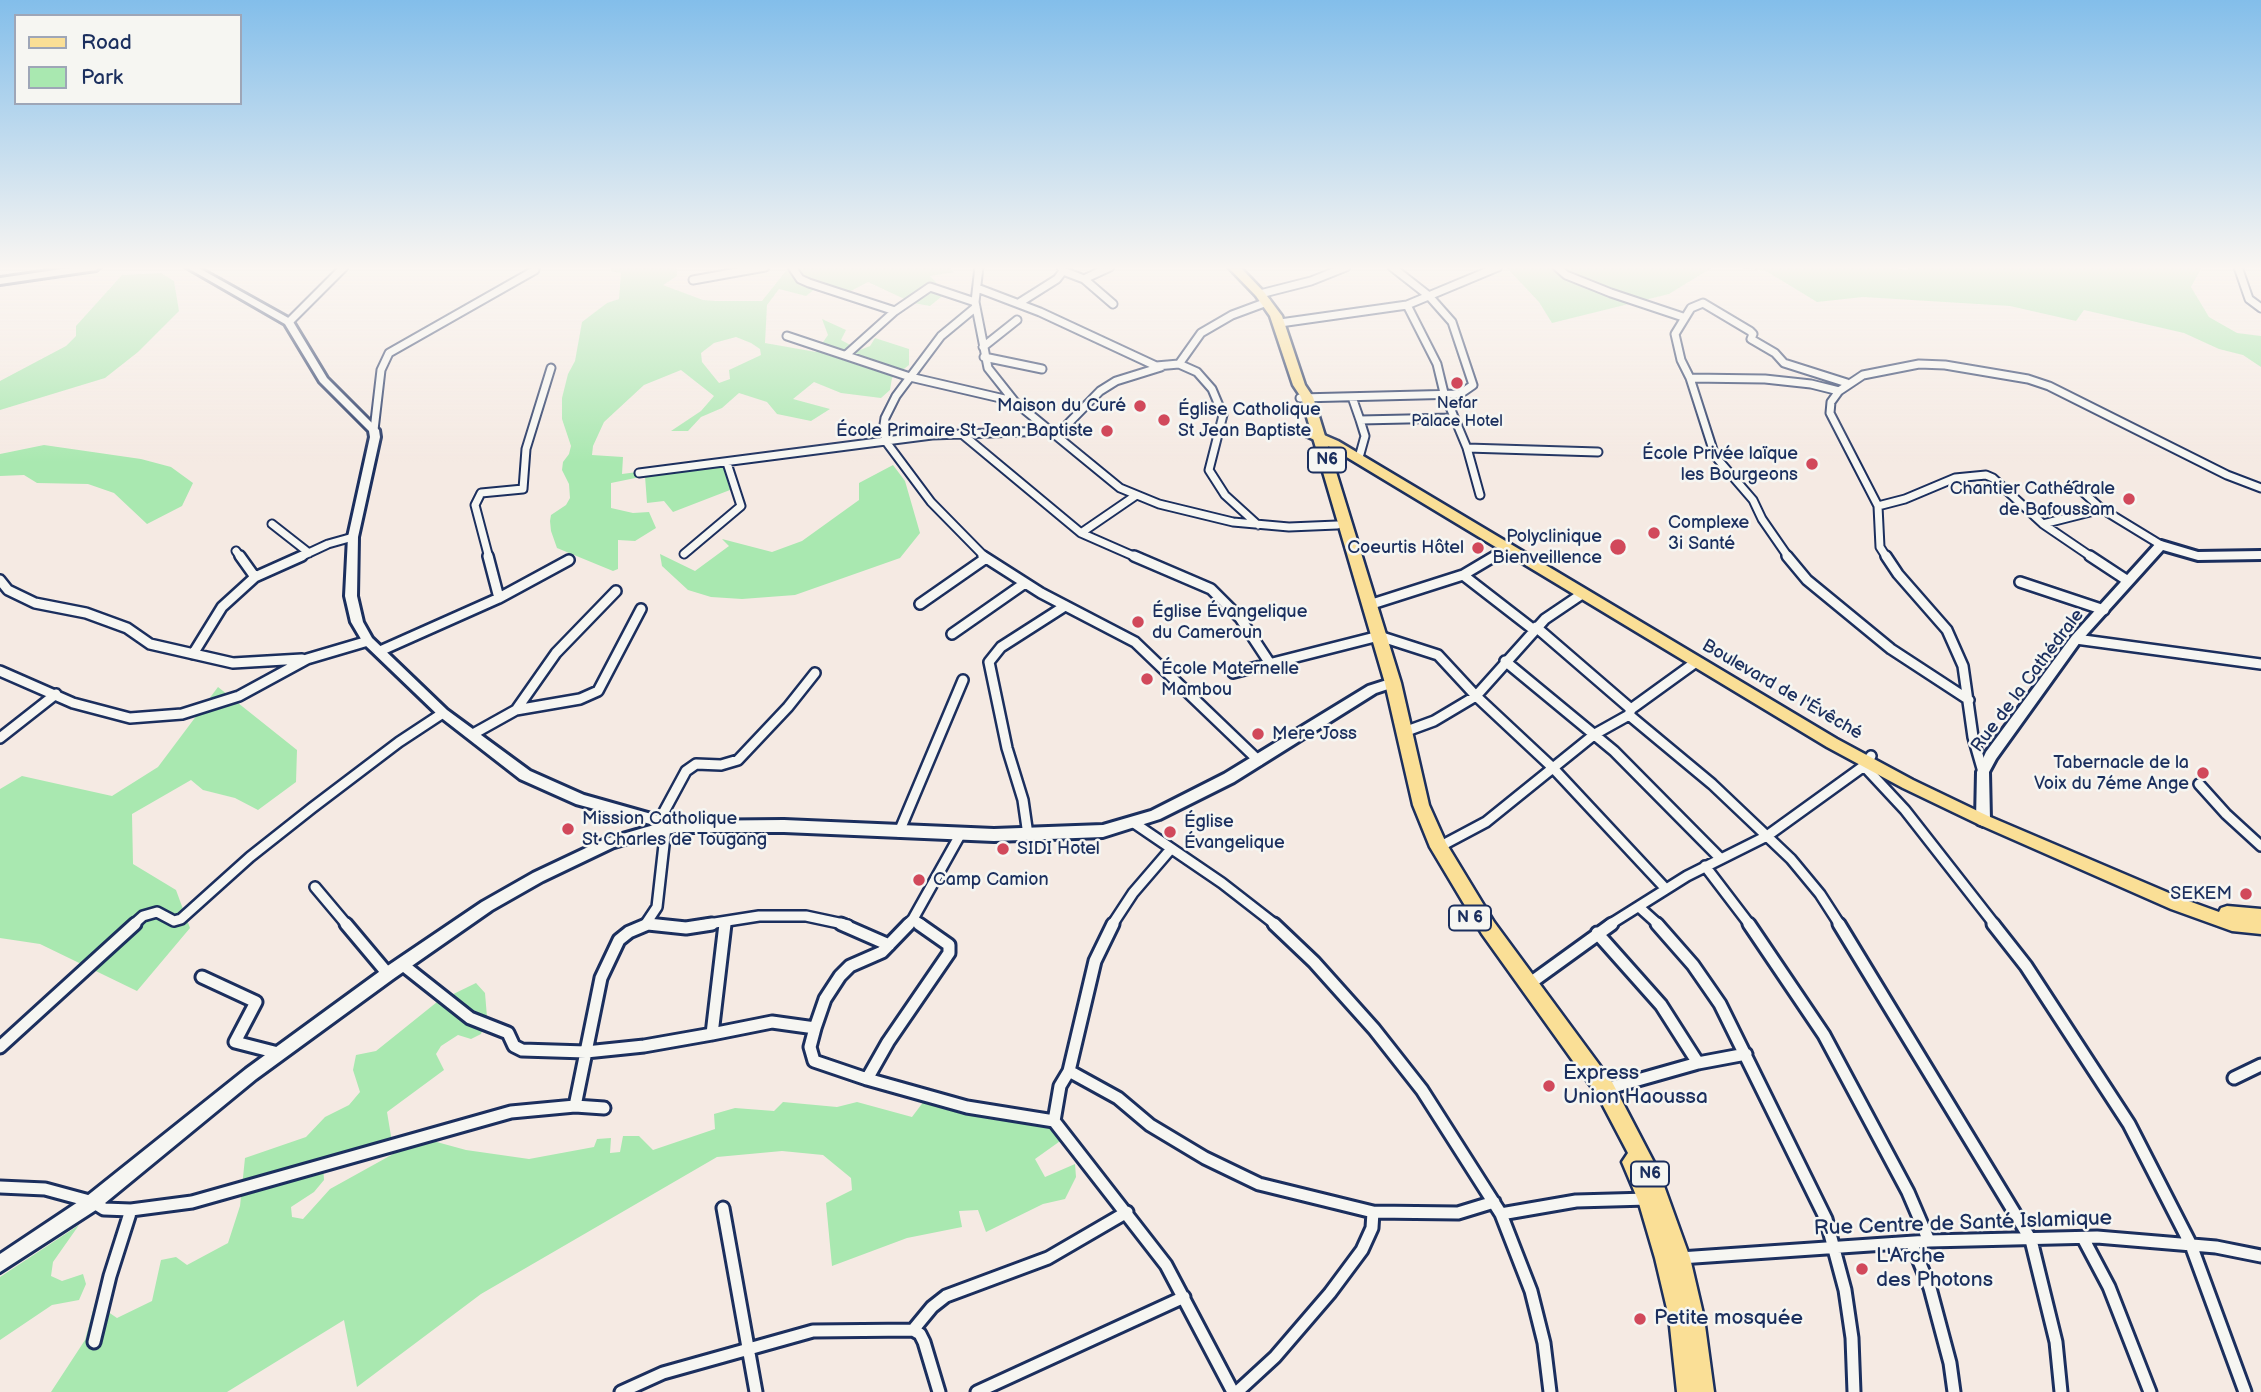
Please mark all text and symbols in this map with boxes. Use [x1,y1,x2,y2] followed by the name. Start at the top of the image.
[14,14,242,105] legend
[81,30,132,55] text: Road
[81,65,123,90] text: Park
[1449,375,1465,391] marker: Nefar Palace Hotel
[1411,394,1503,432] place label: Nefar Palace Hotel
[997,395,1126,417] place label: Maison du Curé
[1132,398,1148,414] marker: Maison du Curé
[1178,399,1321,442] place label: Église Catholique St Jean Baptiste
[1156,412,1172,428] marker: Église Catholique St Jean Baptiste
[836,420,1093,442] place label: École Primaire St Jean Baptiste
[1099,423,1115,439] marker: École Primaire St Jean Baptiste
[1642,443,1798,486] place label: École Privée laïque les Bourgeons
[1308,447,1346,472] road number: N6
[1804,456,1820,472] marker: École Privée laïque les Bourgeons
[1950,478,2115,520] place label: Chantier Cathédrale de Bafoussam
[2121,491,2137,507] marker: Chantier Cathédrale de Bafoussam
[1668,512,1749,554] place label: Complexe 3i Santé
[1646,525,1662,541] marker: Complexe 3i Santé
[1492,526,1602,568] place label: Polyclinique Bienveillence
[1347,537,1464,559] place label: Coeurtis Hôtel
[1608,537,1628,557] marker: Polyclinique Bienveillence
[1470,540,1486,556] marker: Coeurtis Hôtel
[1152,601,1307,644] place label: Église Évangelique du Cameroun
[1967,605,2089,757] street label: Rue de la Cathédrale
[1130,614,1146,630] marker: Église Évangelique du Cameroun
[1698,635,1866,745] street label: Boulevard de l'Évêché
[1161,658,1299,700] place label: École Maternelle Mambou
[1139,671,1155,687] marker: École Maternelle Mambou
[1272,723,1357,745] place label: Mere Joss
[1250,726,1266,742] marker: Mere Joss
[2034,752,2189,794] place label: Tabernacle de la Voix du 7éme Ange
[2195,765,2211,781] marker: Tabernacle de la Voix du 7éme Ange
[582,808,767,850] place label: Mission Catholique St Charles de Tougang
[1184,811,1285,854] place label: Église Évangelique
[560,821,576,837] marker: Mission Catholique St Charles de Tougang
[1162,824,1178,840] marker: Église Évangelique
[1017,838,1100,860] place label: SIDI Hotel
[995,841,1011,857] marker: SIDI Hotel
[933,869,1049,891] place label: Camp Camion
[911,872,927,888] marker: Camp Camion
[2170,883,2232,905] place label: SEKEM
[2238,886,2254,902] marker: SEKEM
[1449,906,1491,930] road number: N 6
[1563,1061,1708,1111] place label: Express Union Haoussa
[1541,1078,1557,1094] marker: Express Union Haoussa
[1631,1162,1669,1186] road number: N6
[1813,1206,2113,1242] street label: Rue Centre de Santé Islamique
[1876,1244,1993,1294] place label: L'Arche des Photons
[1854,1261,1870,1277] marker: L'Arche des Photons
[1654,1306,1803,1332] place label: Petite mosquée
[1632,1311,1648,1327] marker: Petite mosquée

